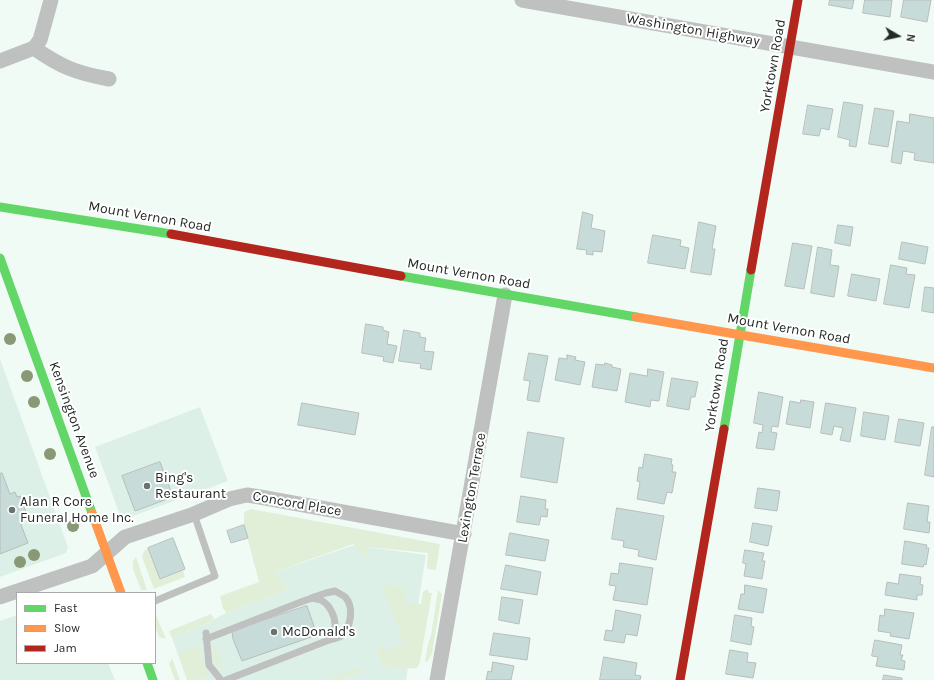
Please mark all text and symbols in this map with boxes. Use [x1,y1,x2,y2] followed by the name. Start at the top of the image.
[625,10,761,50] street label: Washington Highway
[878,16,918,56] north arrow
[757,18,789,114] street label: Yorktown Road
[903,33,917,43] text: N
[87,198,213,236] street label: Mount Vernon Road
[406,255,532,293] street label: Mount Vernon Road
[726,310,852,348] street label: Mount Vernon Road
[701,337,733,433] street label: Yorktown Road
[45,359,103,481] street label: Kensington Avenue
[454,432,490,544] street label: Lexington Terrace
[155,470,226,502] place label: Bing's Restaurant
[142,481,152,491] marker: Bing's Restaurant
[251,488,343,520] street label: Concord Place
[20,494,134,526] place label: Alan R Core Funeral Home Inc.
[7,505,17,515] marker: Alan R Core Funeral Home Inc.
[16,592,156,664] legend
[54,601,77,615] text: Fast
[54,621,80,635] text: Slow
[282,624,356,640] place label: McDonald's
[269,627,279,637] marker: McDonald's
[54,641,77,655] text: Jam

